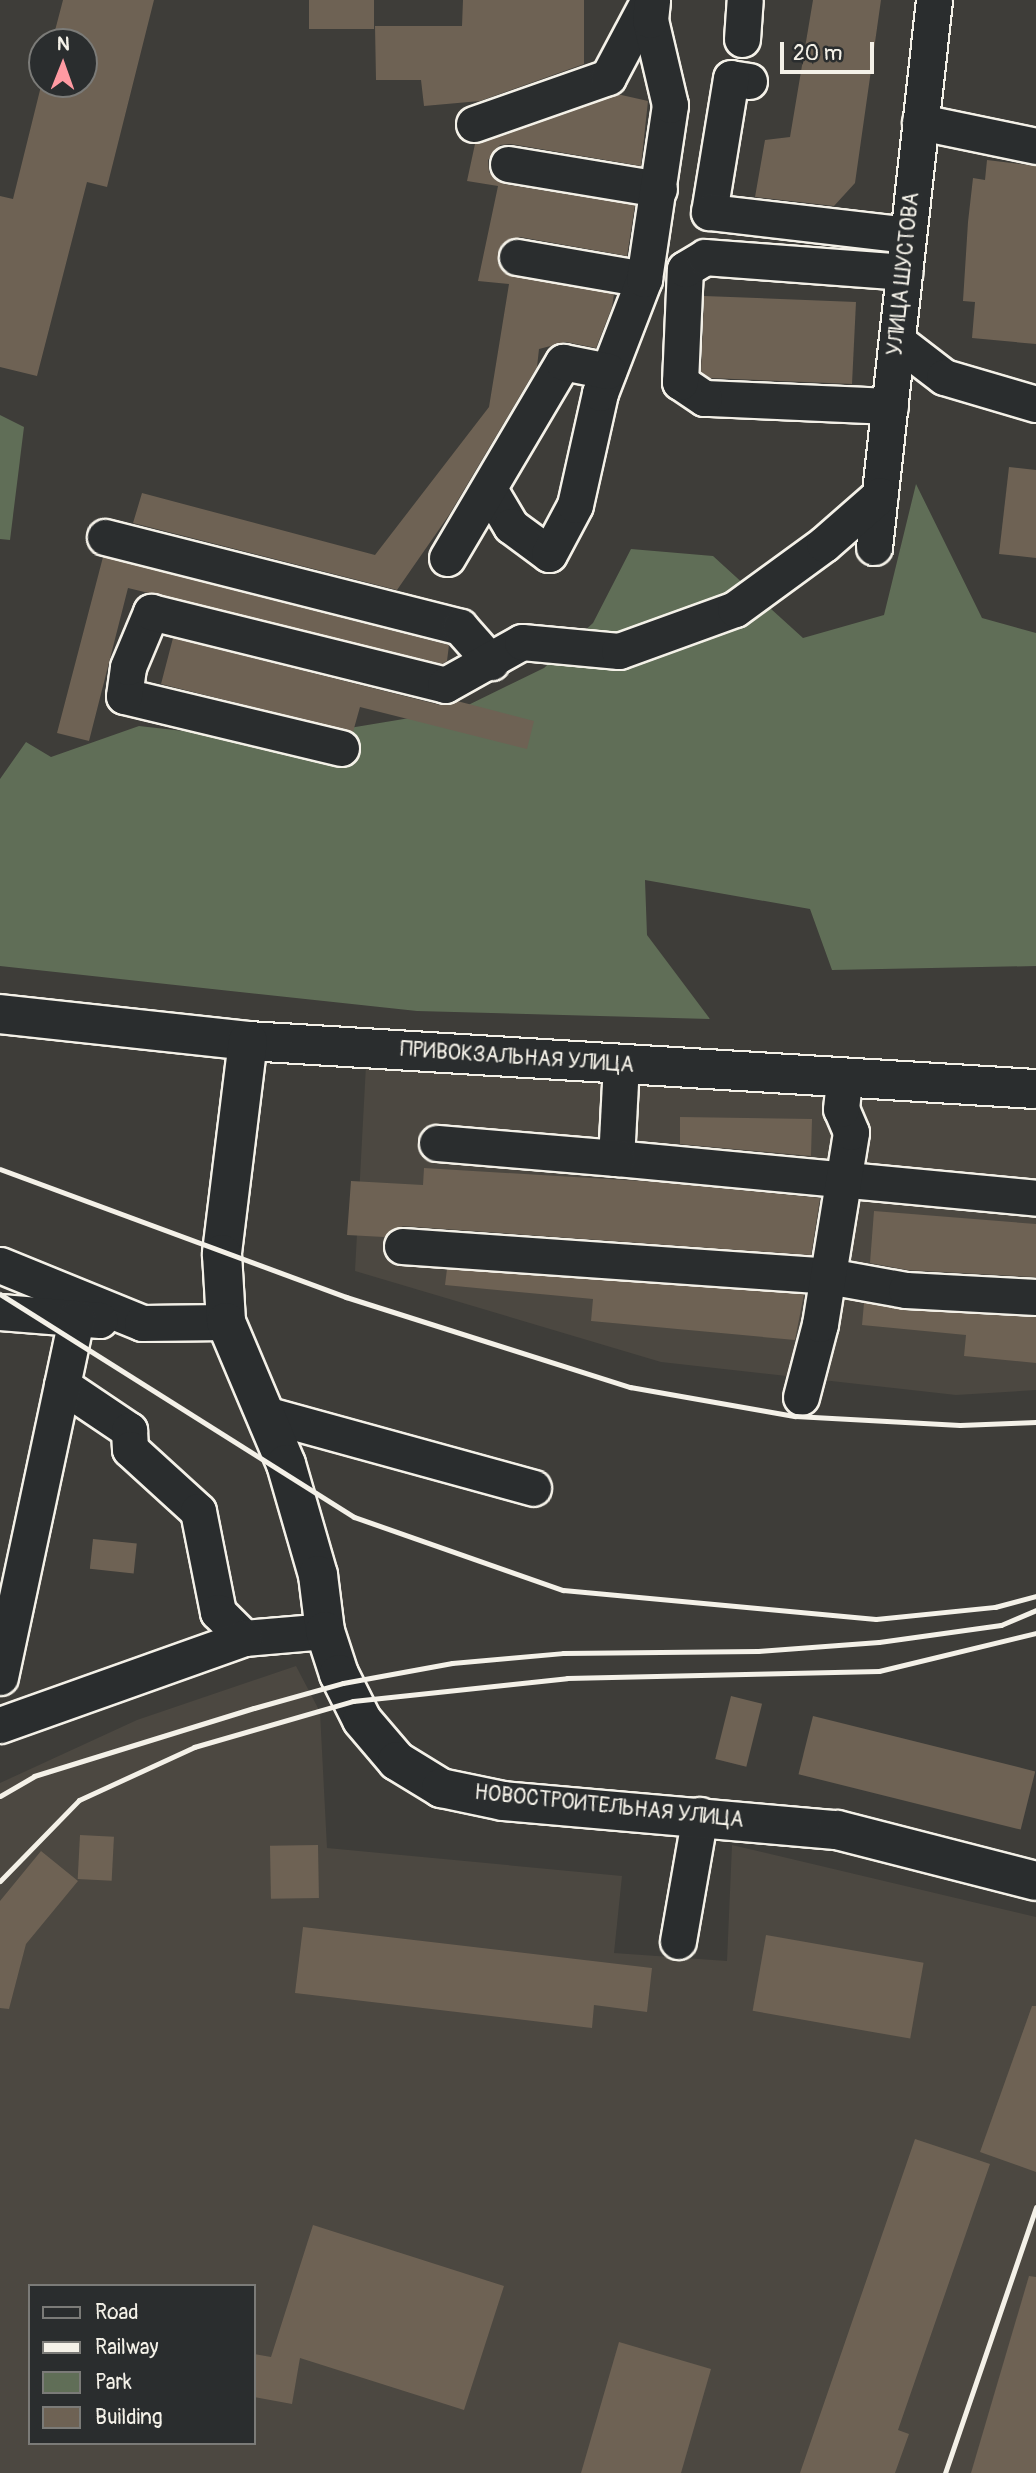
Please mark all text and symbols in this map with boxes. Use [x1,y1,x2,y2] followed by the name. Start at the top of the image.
[28,28,98,98] north arrow
[784,28,878,72] scale bar
[57,32,70,56] text: N
[793,40,842,67] text: 20 m
[883,191,925,357] street label: УЛИЦА ШУСТОВА
[399,1037,635,1079] street label: ПРИВОКЗАЛЬНАЯ УЛИЦА
[473,1780,745,1834] street label: НОВОСТРОИТЕЛЬНАЯ УЛИЦА
[28,2284,256,2445] legend
[95,2299,139,2326] text: Road
[95,2334,159,2361] text: Railway
[95,2369,132,2396] text: Park
[95,2404,162,2431] text: Building

